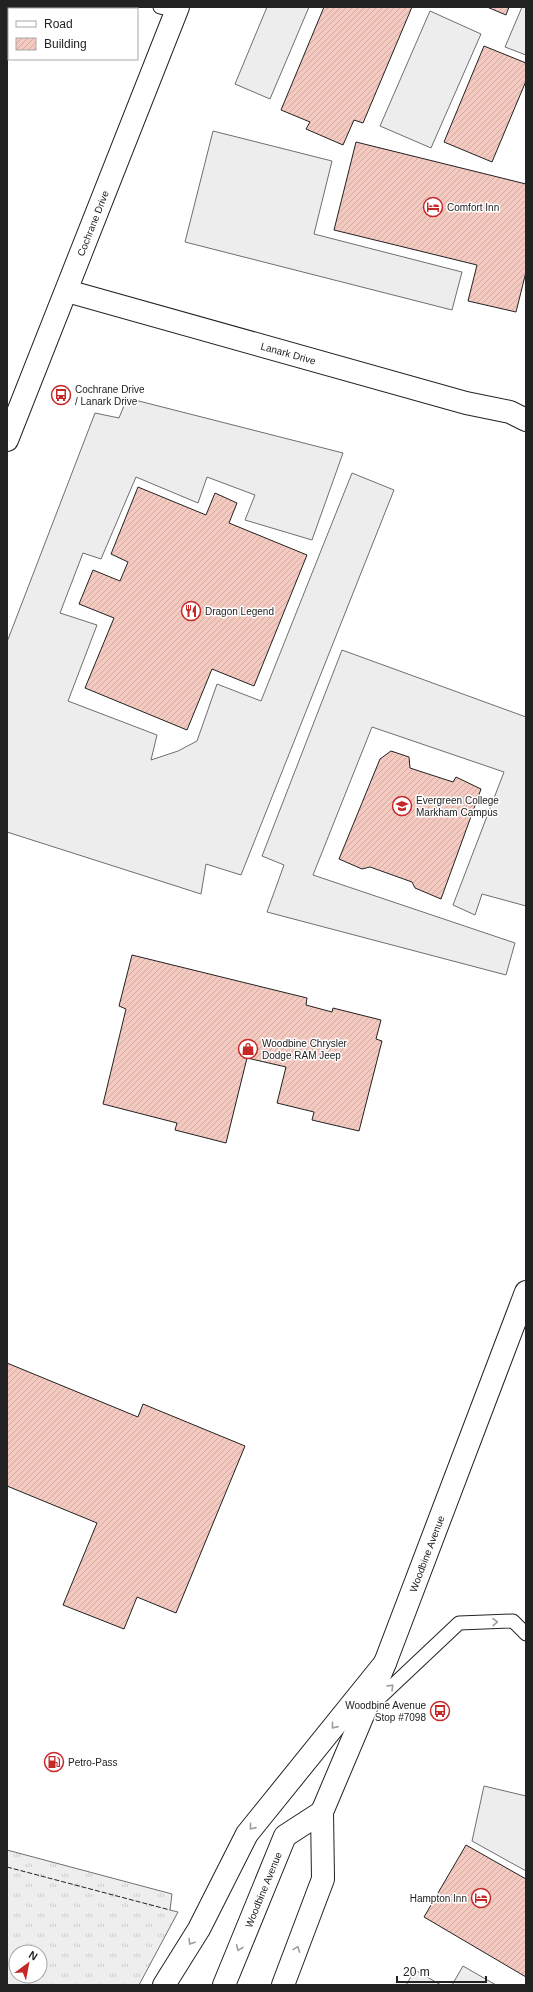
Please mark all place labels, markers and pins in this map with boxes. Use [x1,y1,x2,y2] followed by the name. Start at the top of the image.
[422,196,444,218] hotel icon: Comfort Inn
[447,202,499,213] place label: Comfort Inn
[50,384,72,406] bus stop icon: Cochrane Drive / Lanark Drive
[75,384,145,407] place label: Cochrane Drive / Lanark Drive
[180,600,202,622] restaurant icon: Dragon Legend
[205,606,274,617] place label: Dragon Legend
[391,795,413,817] school or university icon: Evergreen College Markham Campus
[416,795,499,818] place label: Evergreen College Markham Campus
[237,1038,259,1060] shop icon: Woodbine Chrysler Dodge RAM Jeep
[262,1038,348,1061] place label: Woodbine Chrysler Dodge RAM Jeep
[345,1700,426,1723] place label: Woodbine Avenue Stop #7098
[429,1700,451,1722] bus stop icon: Woodbine Avenue Stop #7098
[43,1751,65,1773] fuel station icon: Petro-Pass
[68,1757,117,1768] place label: Petro-Pass
[470,1887,492,1909] hotel icon: Hampton Inn
[410,1893,467,1904] place label: Hampton Inn

